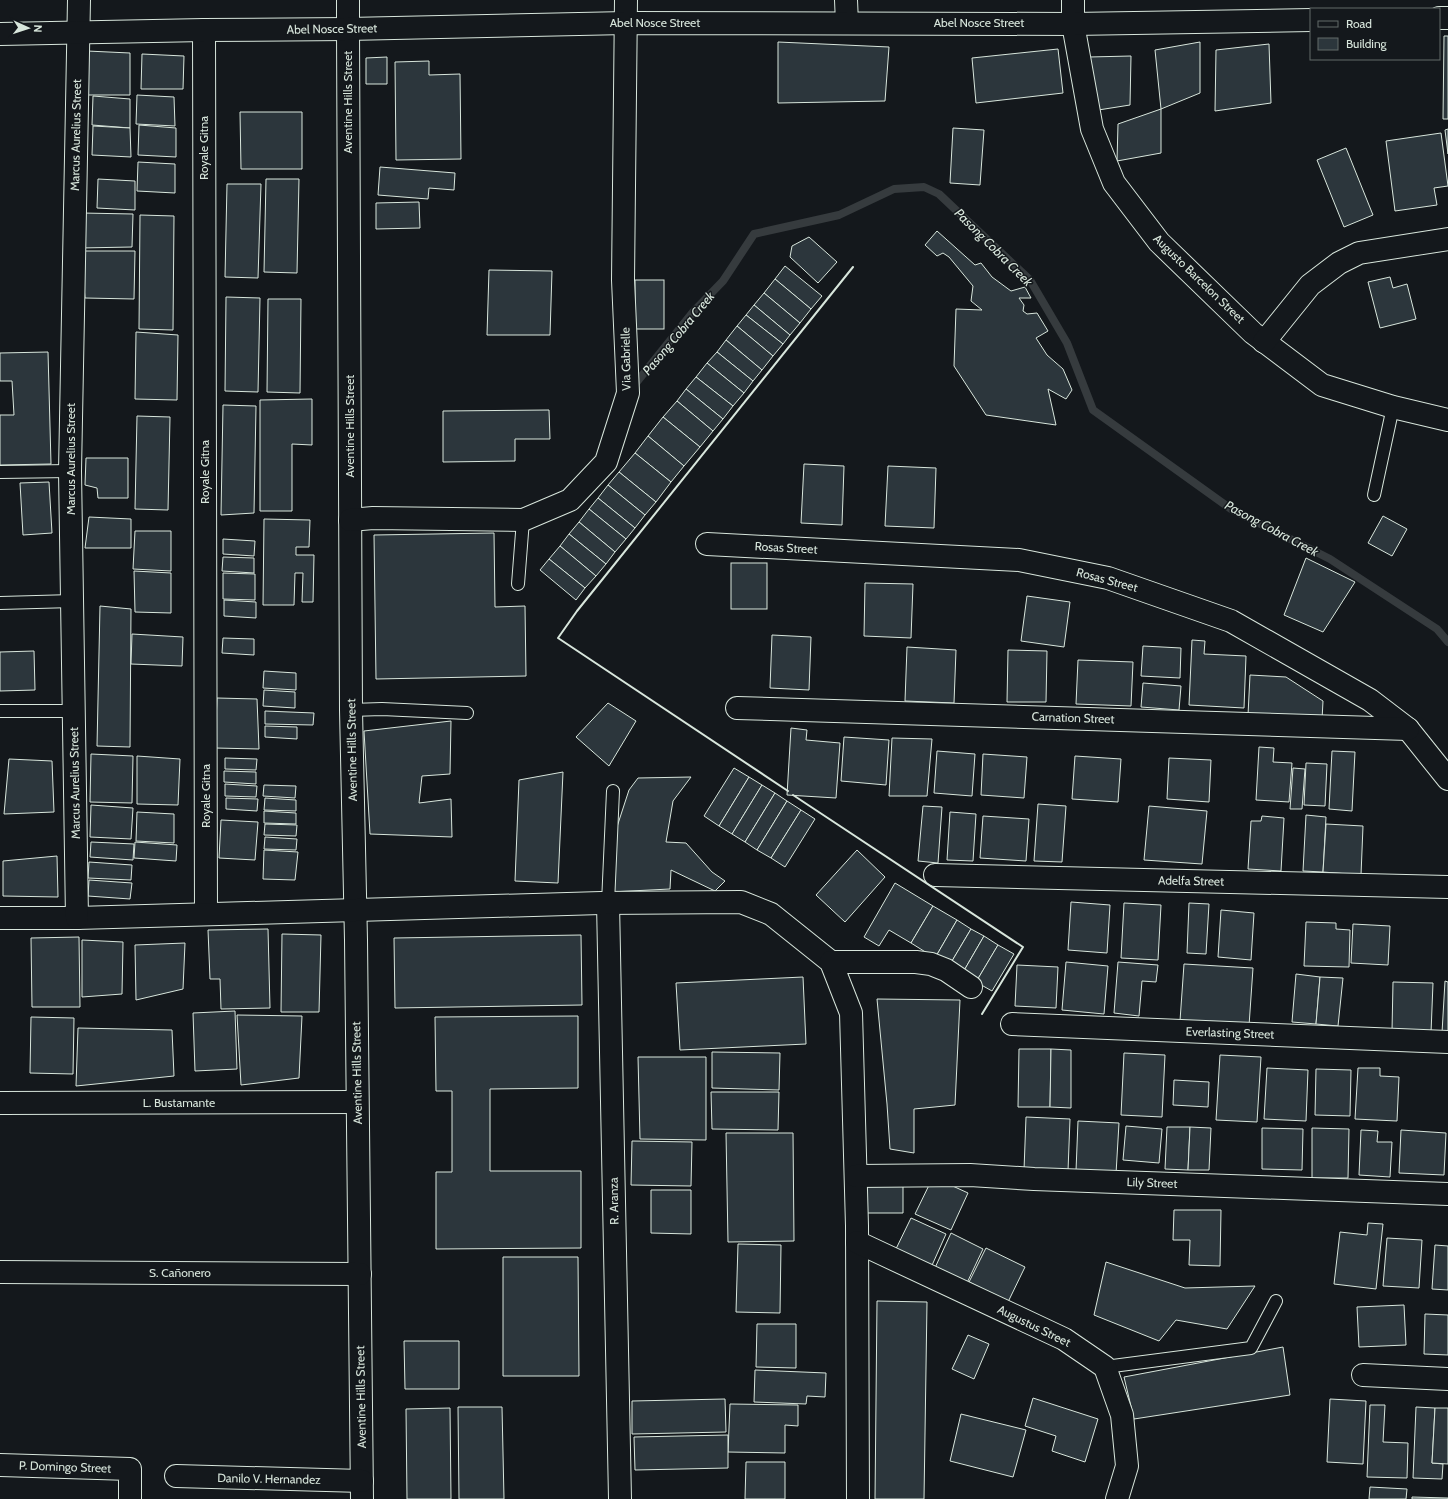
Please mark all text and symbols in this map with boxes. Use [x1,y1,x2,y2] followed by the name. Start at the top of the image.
[8,8,48,48] north arrow
[1310,8,1440,60] legend
[610,15,700,30] street label: Abel Nosce Street
[934,15,1024,30] street label: Abel Nosce Street
[1346,16,1372,31] text: Road
[287,20,377,37] street label: Abel Nosce Street
[31,24,45,33] text: N
[1346,36,1388,51] text: Building
[340,51,355,153] street label: Aventine Hills Street
[67,79,84,191] street label: Marcus Aurelius Street
[196,116,211,180] street label: Royale Gitna
[952,205,1037,290] water label: Pasong Cobra Creek
[1150,231,1248,326] street label: Augusto Barcelon Street
[639,288,718,378] water label: Pasong Cobra Creek
[617,327,634,391] street label: Via Gabrielle
[342,375,357,477] street label: Aventine Hills Street
[63,403,78,515] street label: Marcus Aurelius Street
[197,440,212,504] street label: Royale Gitna
[1222,497,1322,560] water label: Pasong Cobra Creek
[754,538,818,557] street label: Rosas Street
[1075,564,1139,595] street label: Rosas Street
[343,699,360,802] street label: Aventine Hills Street
[1031,709,1115,726] street label: Carnation Street
[66,727,83,839] street label: Marcus Aurelius Street
[198,764,213,828] street label: Royale Gitna
[1158,872,1224,889] street label: Adelfa Street
[348,1022,365,1125] street label: Aventine Hills Street
[1185,1023,1275,1042] street label: Everlasting Street
[143,1095,215,1110] street label: L. Bustamante
[1126,1174,1178,1191] street label: Lily Street
[606,1177,621,1225] street label: R. Aranza
[149,1265,211,1280] street label: S. Cañonero
[995,1301,1073,1350] street label: Augustus Street
[352,1346,369,1449] street label: Aventine Hills Street
[19,1457,111,1476] street label: P. Domingo Street
[217,1470,321,1487] street label: Danilo V. Hernandez

